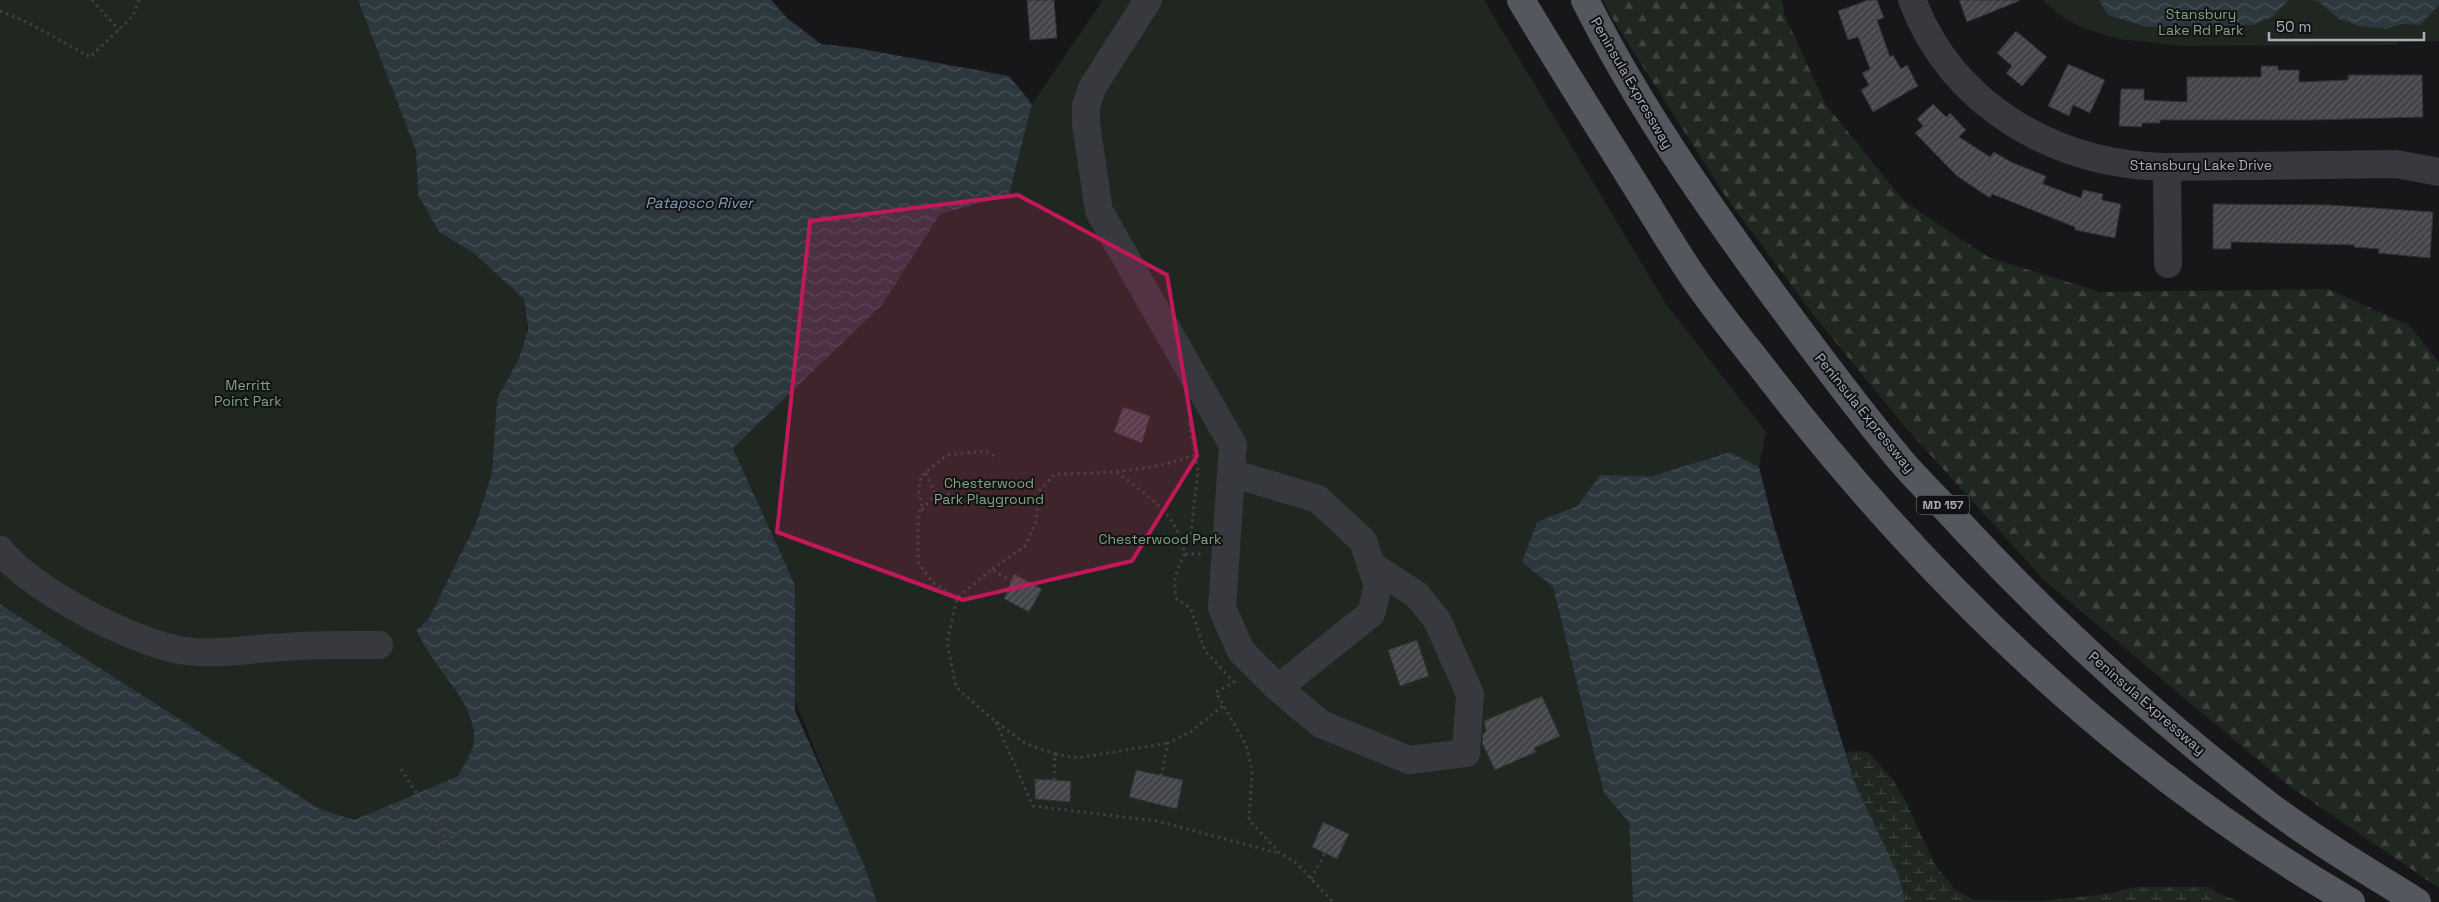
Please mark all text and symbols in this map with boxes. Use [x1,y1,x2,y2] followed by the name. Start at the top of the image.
[2158,5,2244,39] park label: Stansbury Lake Rd Park
[2269,10,2424,42] scale bar
[1587,14,1677,152] street label: Peninsula Expressway
[2276,17,2311,36] text: 50 m
[2130,156,2272,174] street label: Stansbury Lake Drive
[645,193,754,212] water label: Patapsco River
[1811,350,1919,476] street label: Peninsula Expressway
[214,376,282,410] park label: Merritt Point Park
[934,474,1044,508] park label: Chesterwood Park Playground
[1917,496,1969,514] road number: MD 157
[1099,530,1222,548] park label: Chesterwood Park
[2085,647,2209,759] street label: Peninsula Expressway

